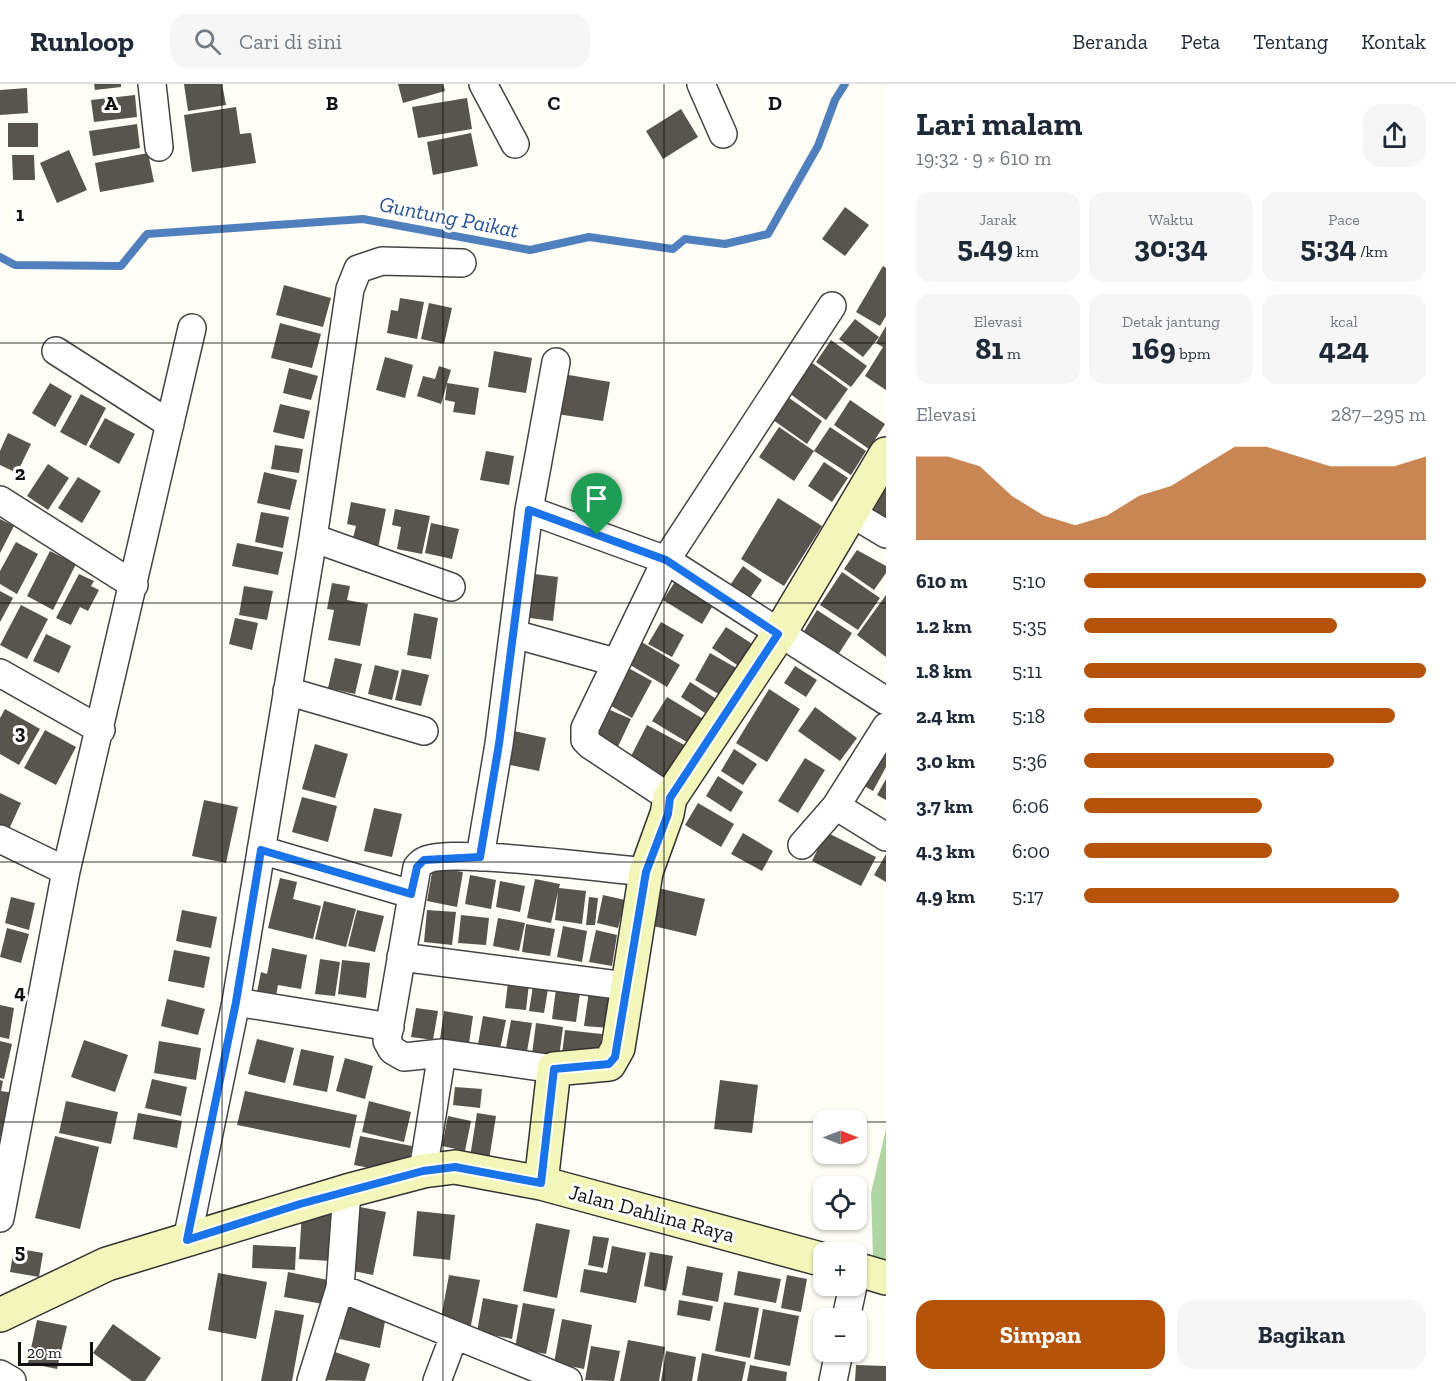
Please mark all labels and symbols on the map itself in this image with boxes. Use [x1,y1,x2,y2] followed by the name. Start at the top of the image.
[104,91,118,115] text: A
[326,91,338,115] text: B
[548,91,561,115] text: C
[768,91,782,115] text: D
[377,190,521,244] water label: Guntung Paikat
[16,202,24,226] text: 1
[15,461,26,485] text: 2
[571,473,622,535] pin
[15,720,26,744] text: 3
[14,980,26,1004] text: 4
[813,1110,867,1164] north arrow
[567,1179,737,1247] street label: Jalan Dahlina Raya
[15,1239,25,1263] text: 5
[18,1339,93,1366] scale bar

